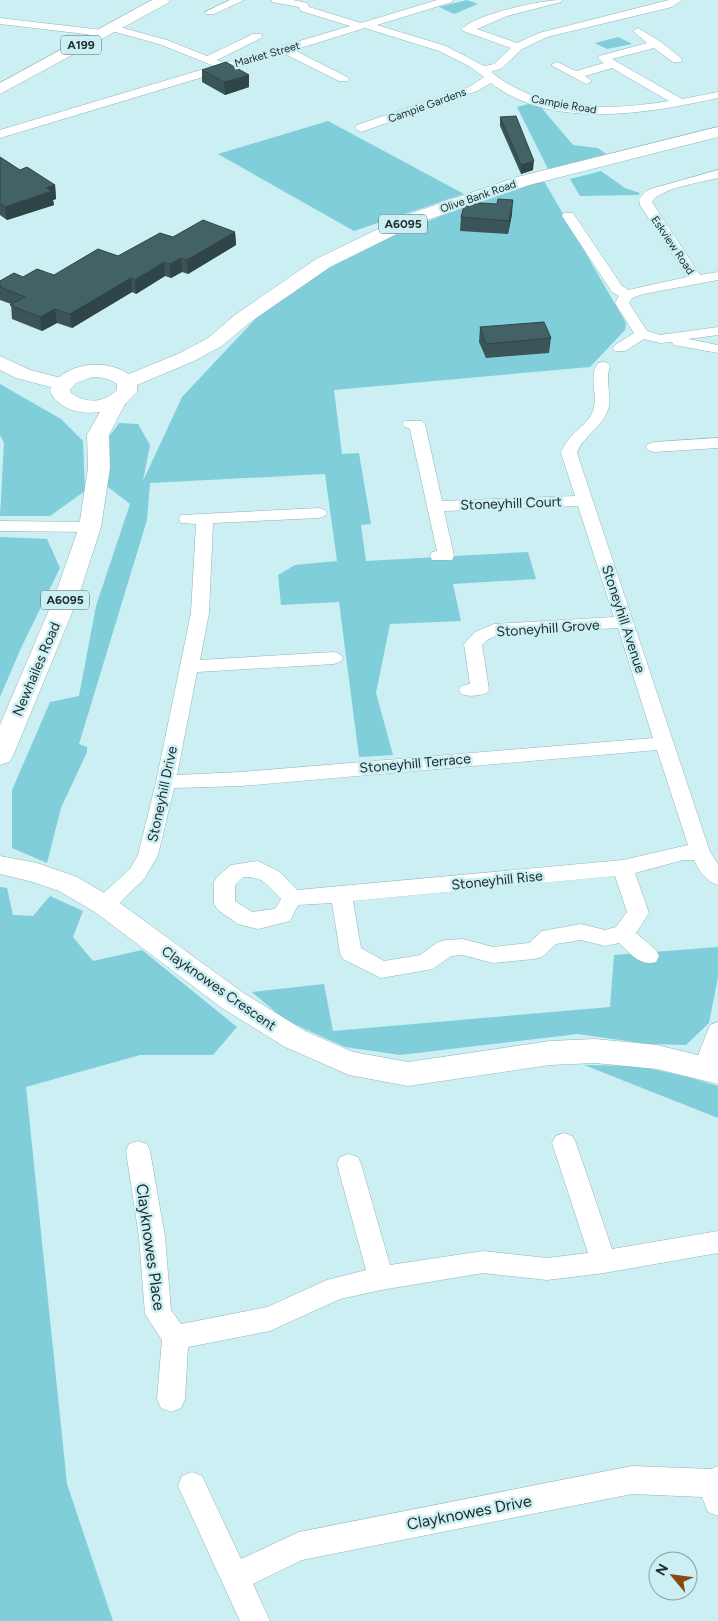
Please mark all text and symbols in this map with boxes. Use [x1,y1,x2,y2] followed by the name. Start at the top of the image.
[61,36,101,54] road number: A199
[233,39,301,70] street label: Market Street
[386,85,468,126] street label: Campie Gardens
[530,92,598,117] street label: Campie Road
[438,177,518,216] street label: Olive Bank Road
[379,214,427,233] road number: A6095
[648,214,697,277] street label: Eskview Road
[460,493,562,514] street label: Stoneyhill Court
[598,563,649,676] street label: Stoneyhill Avenue
[41,590,89,610] road number: A6095
[496,616,601,641] street label: Stoneyhill Grove
[9,620,64,719] street label: Newhailes Road
[144,744,181,844] street label: Stoneyhill Drive
[359,750,472,777] street label: Stoneyhill Terrace
[451,867,544,894] street label: Stoneyhill Rise
[158,942,279,1034] street label: Clayknowes Crescent
[132,1182,169,1312] street label: Clayknowes Place
[405,1491,533,1534] street label: Clayknowes Drive
[648,1551,698,1601] north arrow
[652,1561,672,1579] text: N

